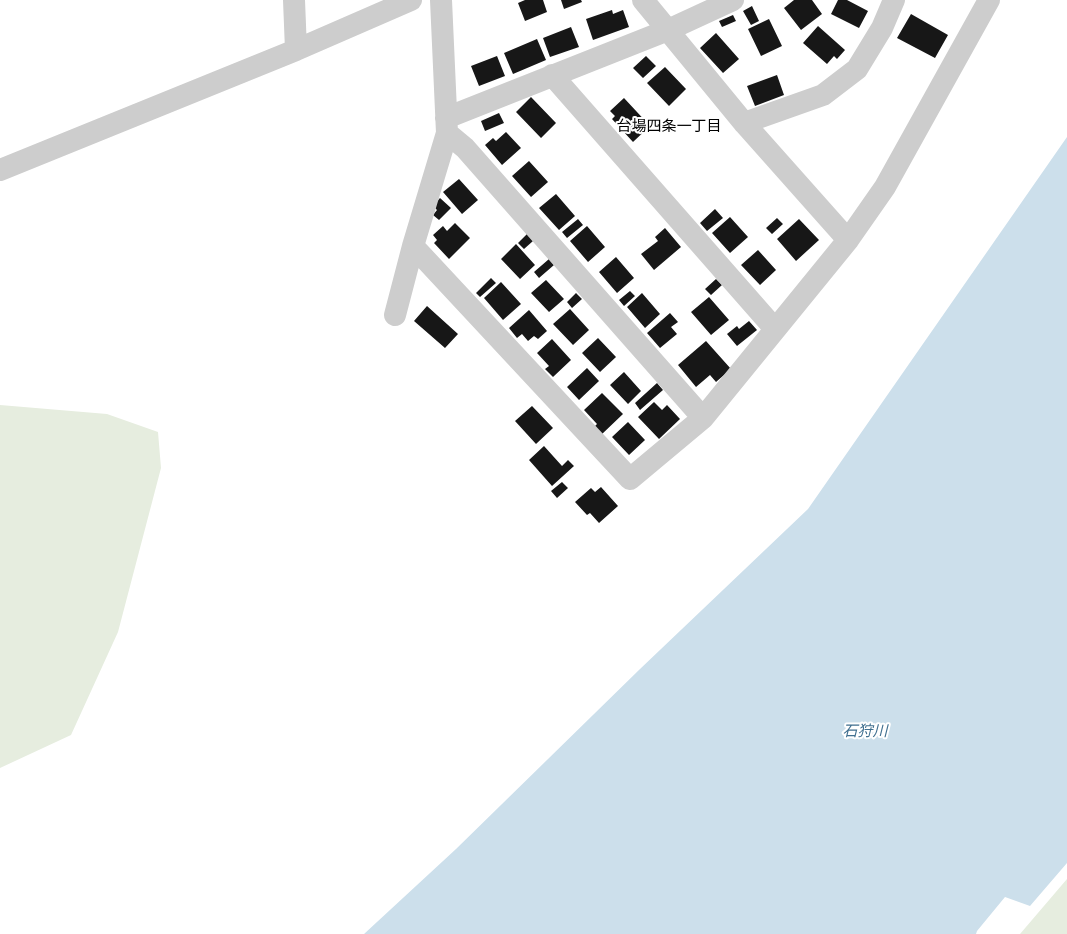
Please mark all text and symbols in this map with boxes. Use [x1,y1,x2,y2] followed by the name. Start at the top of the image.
[617,118,721,136] district label: 台場四条一丁目
[843,723,887,741] water label: 石狩川

